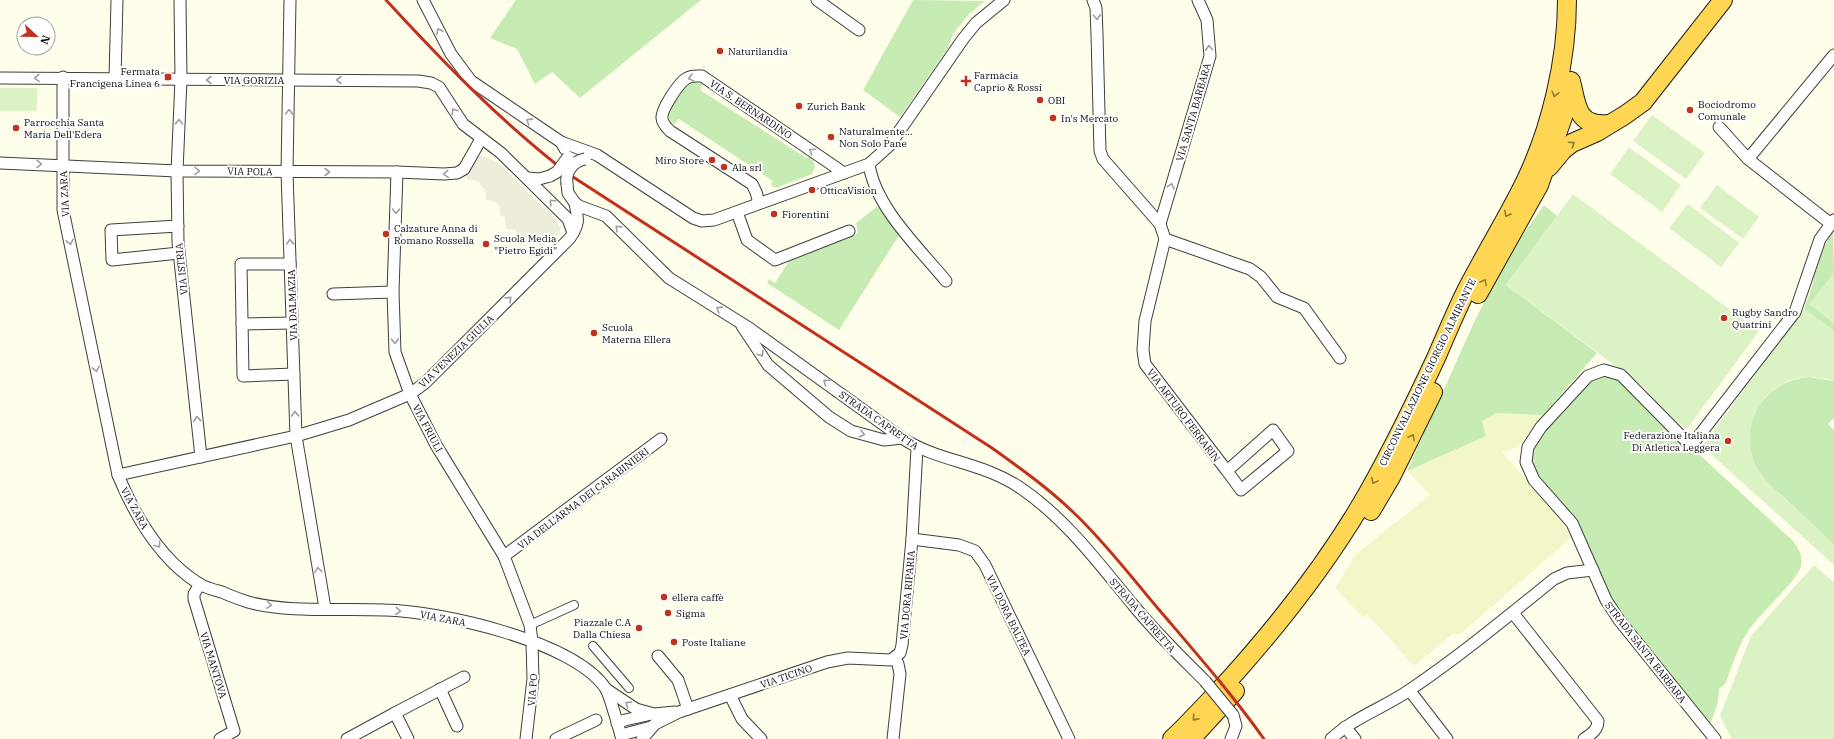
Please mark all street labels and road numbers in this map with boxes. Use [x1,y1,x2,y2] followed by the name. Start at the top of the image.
[1173,61,1214,163] street label: VIA SANTA BARBARA
[224,74,284,87] street label: VIA GORIZIA
[707,77,794,142] street label: VIA S. BERNARDINO
[227,165,273,178] street label: VIA POLA
[57,170,72,217] street label: VIA ZARA
[172,242,191,296] street label: VIA ISTRIA
[285,269,300,341] street label: VIA DALMAZIA
[1376,276,1479,468] street label: CIRCONVALLAZIONE GIORGIO ALMIRANTE
[416,312,497,391] street label: VIA VENEZIA GIULIA
[1144,366,1223,465] street label: VIA ARTURO FERRARIN
[836,388,921,453] street label: STRADA CAPRETTA
[409,402,446,454] street label: VIA FRIULI
[515,445,652,552] street label: VIA DELL'ARMA DEI CARABINIERI
[118,485,152,532] street label: VIA ZARA
[897,550,918,640] street label: VIA DORA RIPARIA
[983,573,1034,658] street label: VIA DORA BALTEA
[1107,576,1178,655] street label: STRADA CAPRETTA
[1602,599,1689,706] street label: STRADA SANTA BARBARA
[419,608,467,629] street label: VIA ZARA
[197,630,230,700] street label: VIA MANTOVA
[758,662,814,691] street label: VIA TICINO
[525,673,540,707] street label: VIA PO

